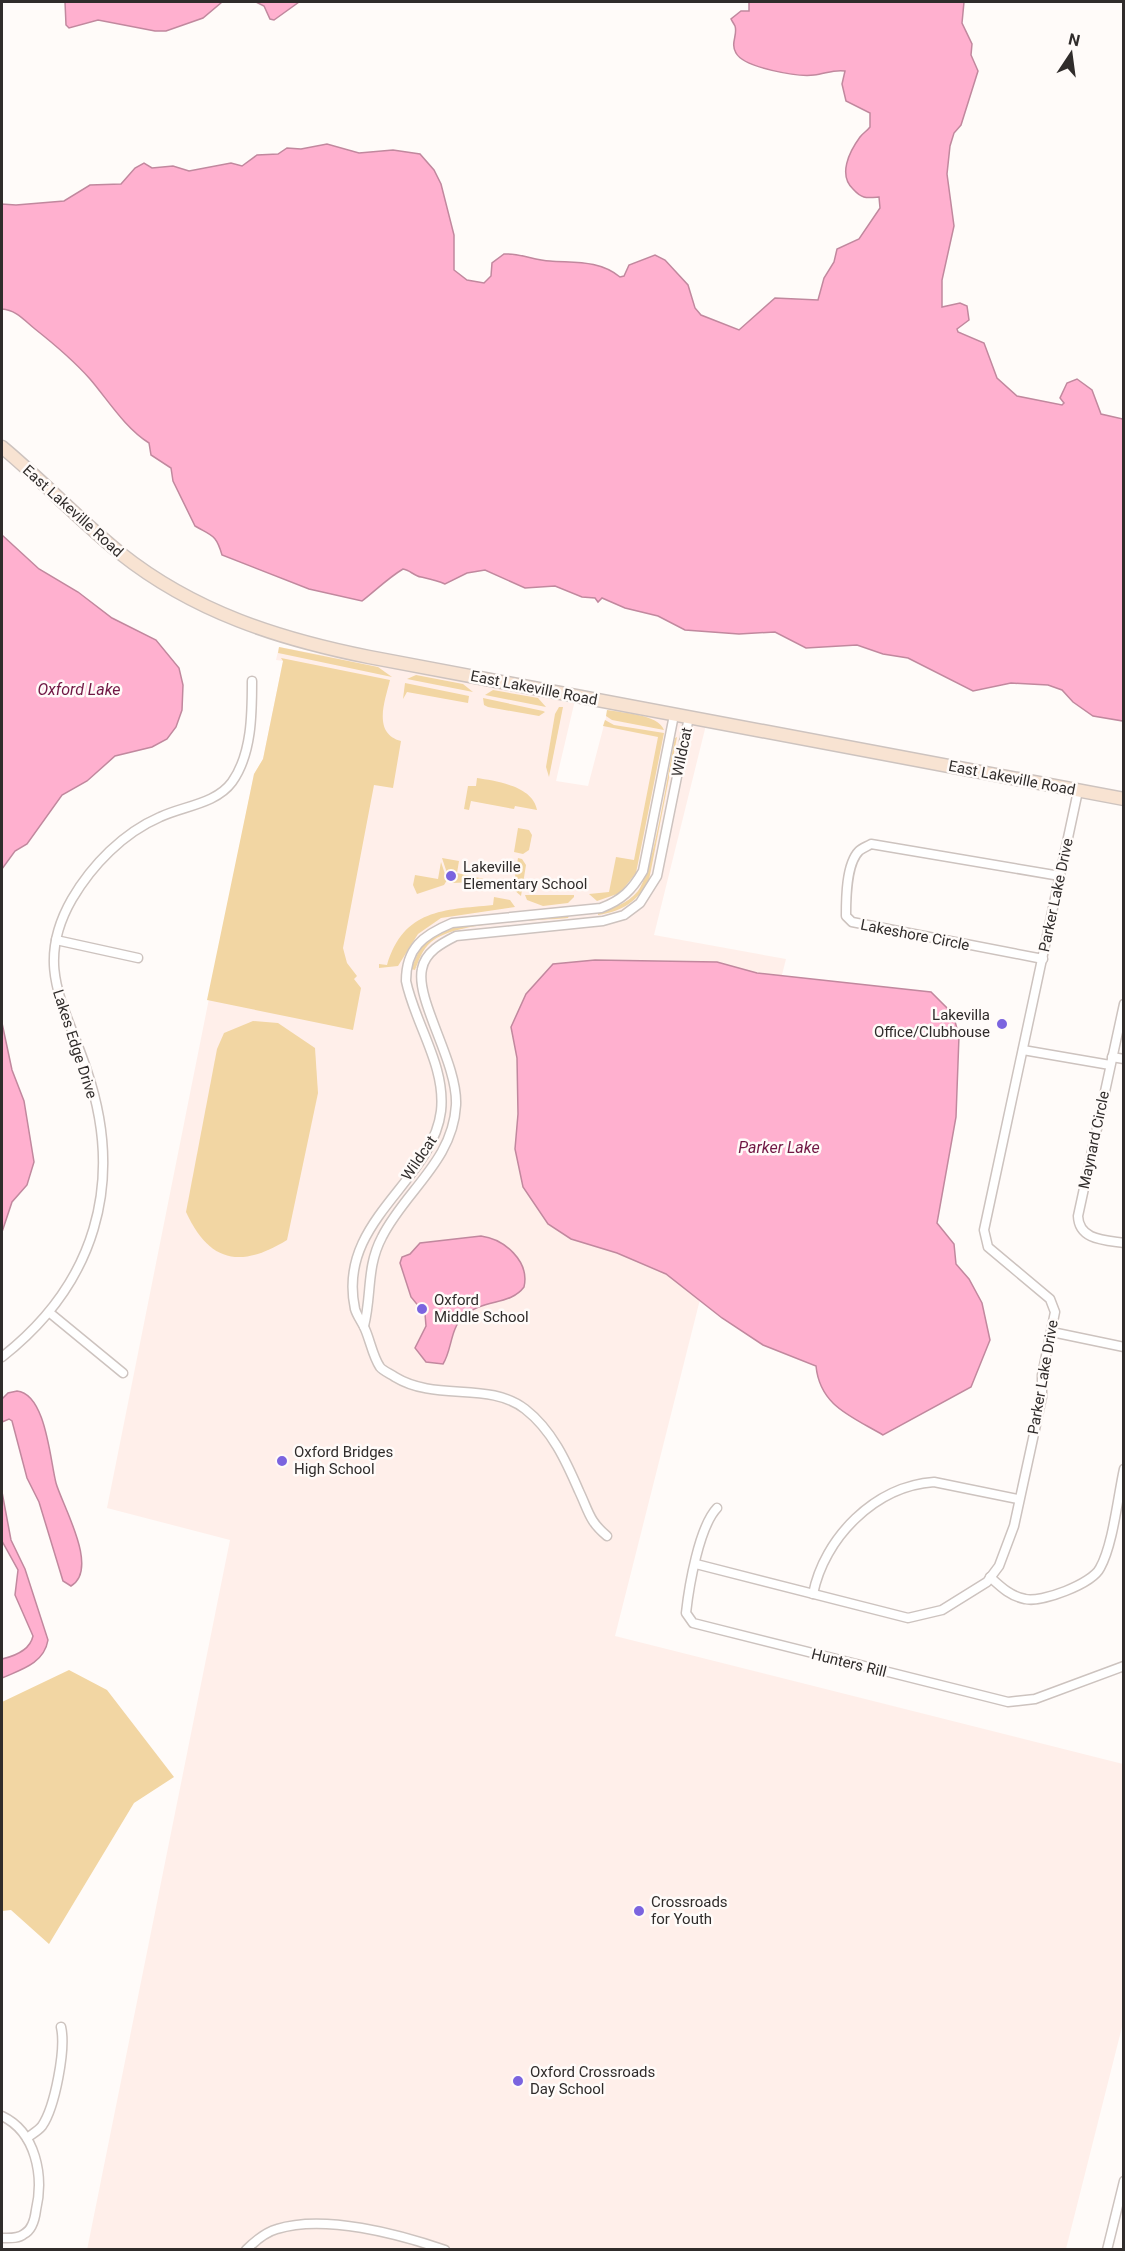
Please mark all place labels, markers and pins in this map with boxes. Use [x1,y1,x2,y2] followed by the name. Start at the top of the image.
[463,858,587,893] place label: Lakeville Elementary School
[444,869,458,883] marker: Lakeville Elementary School
[874,1006,990,1041] place label: Lakevilla Office/Clubhouse
[995,1017,1009,1031] marker: Lakevilla Office/Clubhouse
[434,1291,529,1326] place label: Oxford Middle School
[415,1302,429,1316] marker: Oxford Middle School
[294,1443,393,1478] place label: Oxford Bridges High School
[275,1454,289,1468] marker: Oxford Bridges High School
[651,1893,728,1928] place label: Crossroads for Youth
[632,1904,646,1918] marker: Crossroads for Youth
[530,2063,655,2098] place label: Oxford Crossroads Day School
[511,2074,525,2088] marker: Oxford Crossroads Day School

